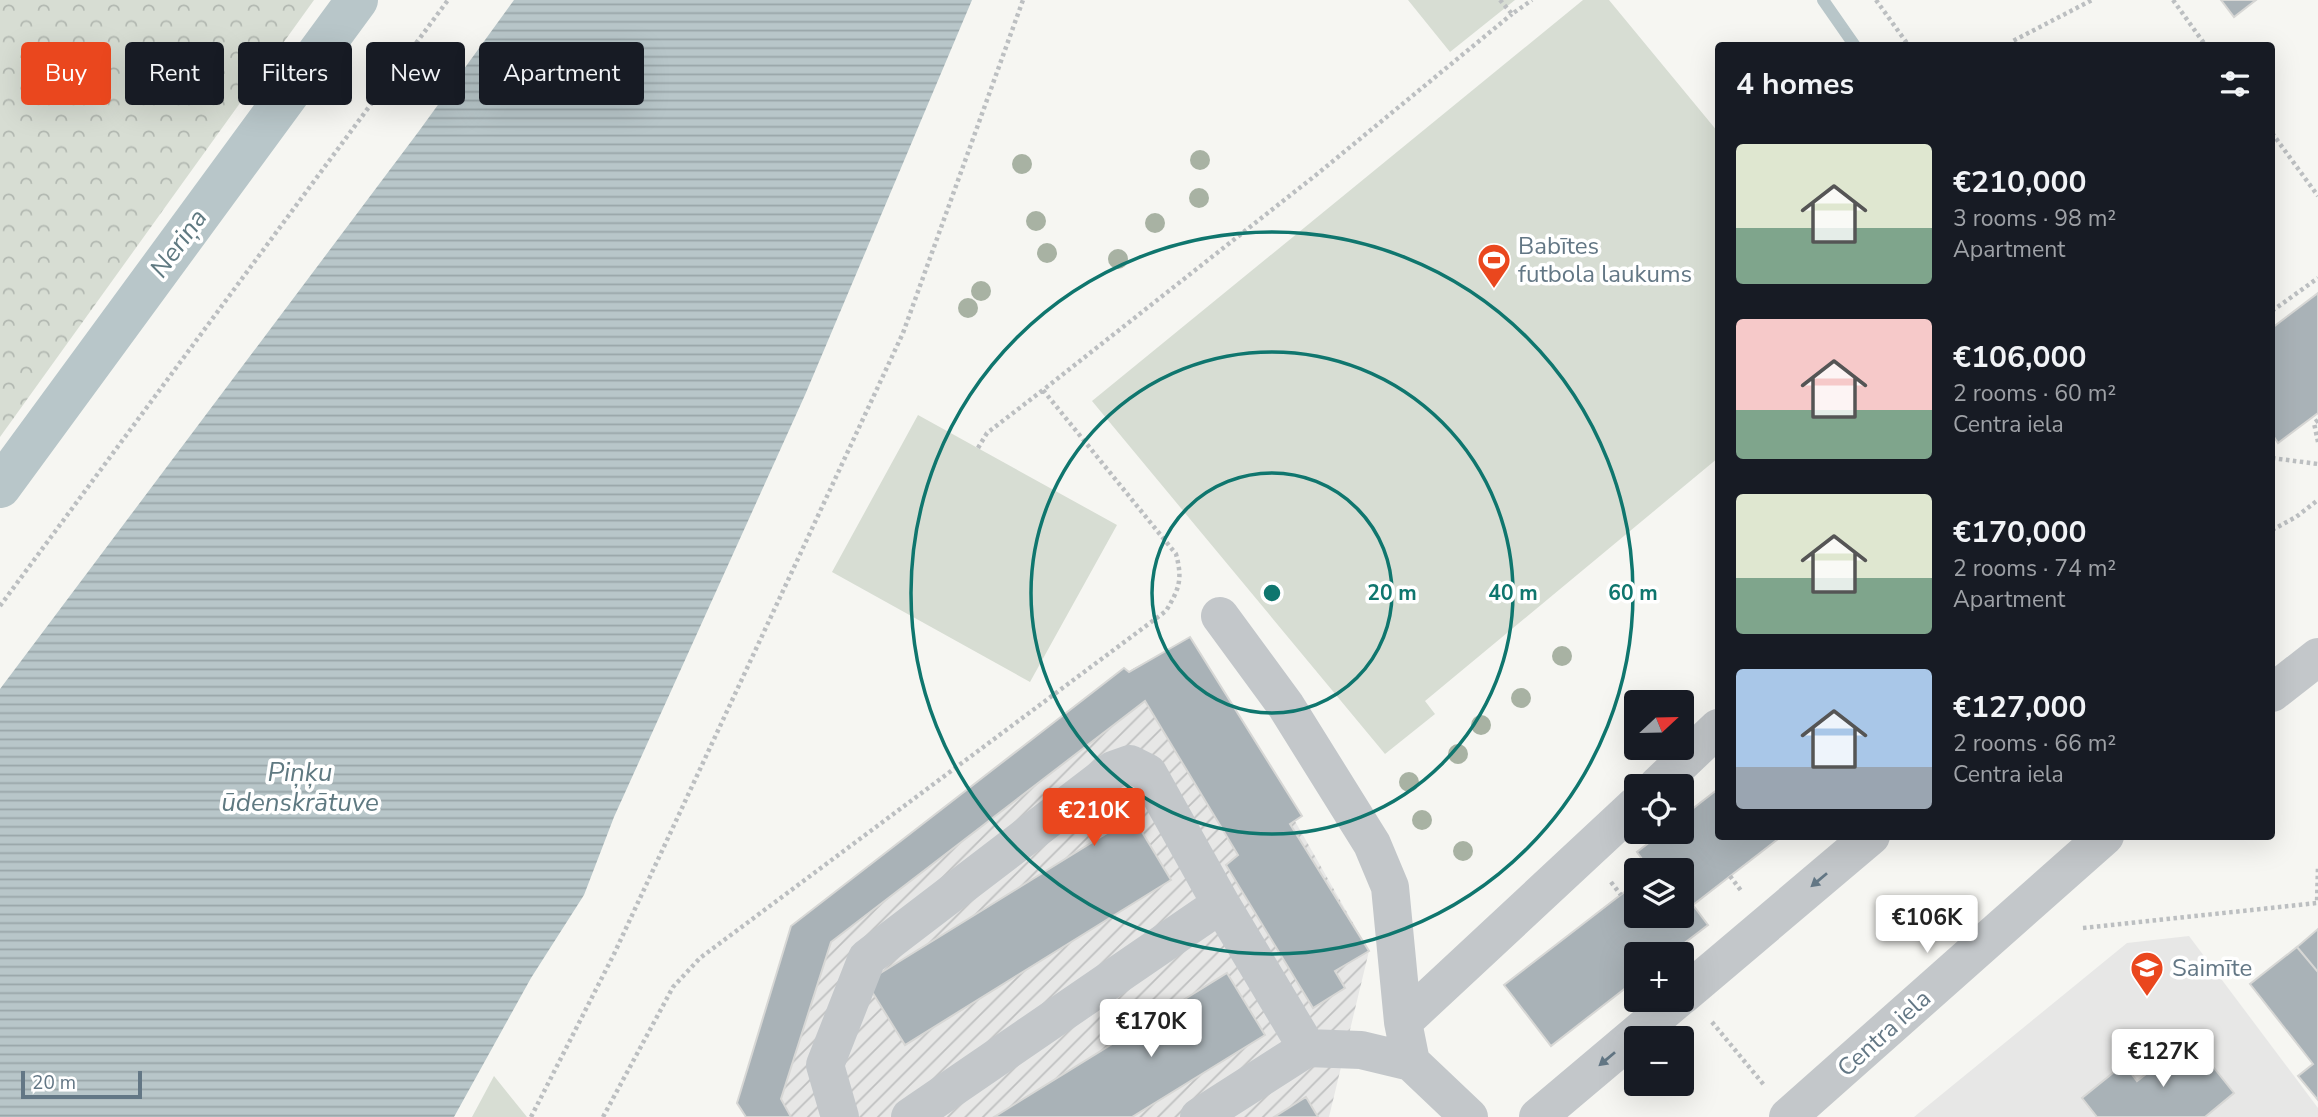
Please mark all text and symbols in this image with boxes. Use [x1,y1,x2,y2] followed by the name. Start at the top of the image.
[21,42,111,105] chip: Buy
[125,42,224,105] chip: Rent
[238,42,352,105] chip: Filters
[366,42,465,105] chip: New
[479,42,644,105] chip: Apartment
[1736,64,1854,105] text: 4 homes
[2216,65,2254,103] icon: filters
[1953,162,2086,203] text: €210,000
[1792,172,1876,256] icon: home
[142,202,215,285] water label: Neriņa
[1953,203,2116,234] text: 3 rooms · 98 m²
[1518,230,1692,290] place label: Babītes futbola laukums
[1953,234,2065,265] text: Apartment
[1475,241,1513,290] sports icon: Babītes futbola laukums
[1953,337,2086,378] text: €106,000
[1792,347,1876,431] icon: home
[1953,378,2116,409] text: 2 rooms · 60 m²
[1953,409,2064,440] text: Centra iela
[1953,512,2086,553] text: €170,000
[1792,522,1876,606] icon: home
[1953,553,2116,584] text: 2 rooms · 74 m²
[1367,579,1417,607] text: 20 m
[1488,579,1538,607] text: 40 m
[1608,579,1658,607] text: 60 m
[1260,581,1284,605] centre of rings
[1953,584,2065,615] text: Apartment
[1953,687,2086,728] text: €127,000
[1624,690,1694,760] north arrow
[1624,690,1694,1096] map controls
[1792,697,1876,781] icon: home
[1953,728,2116,759] text: 2 rooms · 66 m²
[221,755,379,820] water label: Piņķu ūdenskrātuve
[1953,759,2064,790] text: Centra iela
[1624,774,1694,844] button: locate
[1045,788,1143,848] pin: €210K
[1059,795,1129,826] text: €210K
[1624,858,1694,928] button: layers
[1811,873,1829,888] one-way arrow
[1878,895,1976,955] pin: €106K
[1892,902,1962,933] text: €106K
[1624,942,1694,1012] button: +
[2128,949,2166,998] school or university icon: Saimīte
[2172,952,2252,984] place label: Saimīte
[1830,982,1938,1084] street label: Centra iela
[1102,1000,1200,1059] pin: €170K
[1116,1006,1186,1037] text: €170K
[1624,1026,1694,1096] button: −
[2114,1030,2212,1089] pin: €127K
[2128,1036,2198,1067] text: €127K
[1598,1051,1616,1067] one-way arrow
[21,1068,142,1100] scale bar
[32,1070,76,1096] text: 20 m

